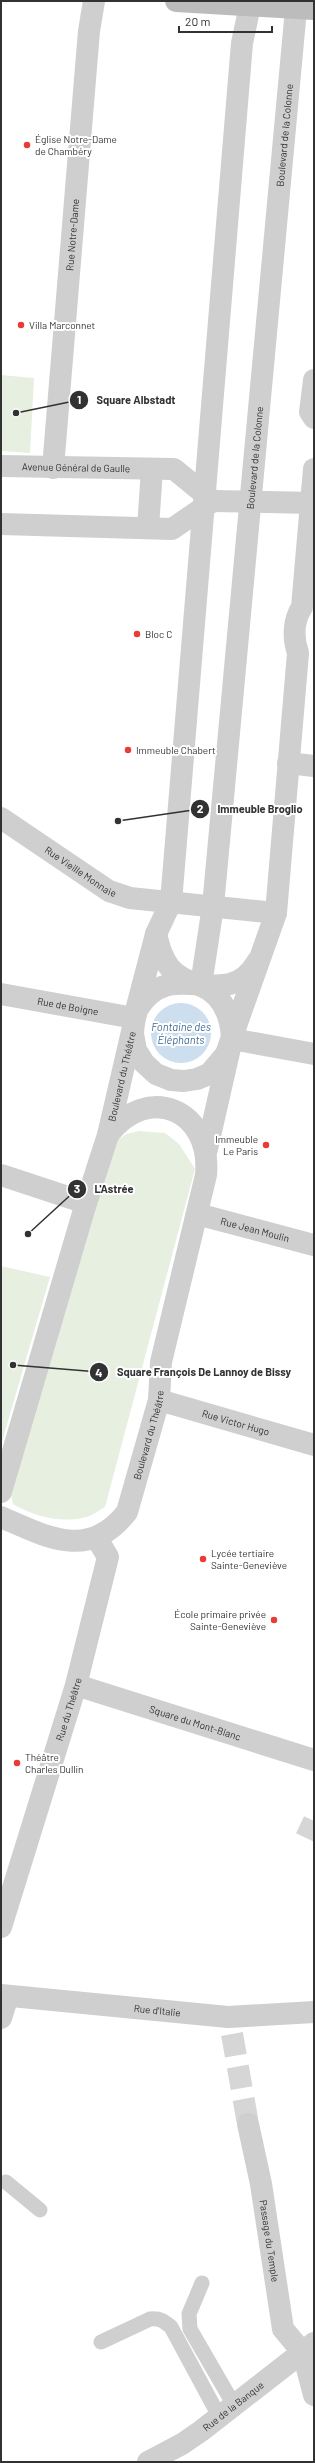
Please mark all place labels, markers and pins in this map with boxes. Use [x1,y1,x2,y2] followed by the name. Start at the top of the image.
[35,133,117,157] place label: Église Notre-Dame de Chambéry
[22,140,32,150] marker: Église Notre-Dame de Chambéry
[29,319,96,331] place label: Villa Marconnet
[16,320,26,330] marker: Villa Marconnet
[69,388,184,411] callout: Square Albstadt
[145,628,172,640] place label: Bloc C
[132,629,142,639] marker: Bloc C
[136,744,216,756] place label: Immeuble Chabert
[123,745,133,755] marker: Immeuble Chabert
[190,797,311,820] callout: Immeuble Broglio
[215,1133,258,1157] place label: Immeuble Le Paris
[261,1140,271,1150] marker: Immeuble Le Paris
[67,1177,142,1200] callout: L'Astrée
[89,1361,299,1384] callout: Square François De Lannoy de Bissy
[211,1547,287,1571] place label: Lycée tertiaire Sainte-Geneviève
[198,1554,208,1564] marker: Lycée tertiaire Sainte-Geneviève
[174,1608,266,1632] place label: École primaire privée Sainte-Geneviève
[269,1615,279,1625] marker: École primaire privée Sainte-Geneviève
[25,1751,84,1775] place label: Théâtre Charles Dullin
[12,1758,22,1768] marker: Théâtre Charles Dullin

